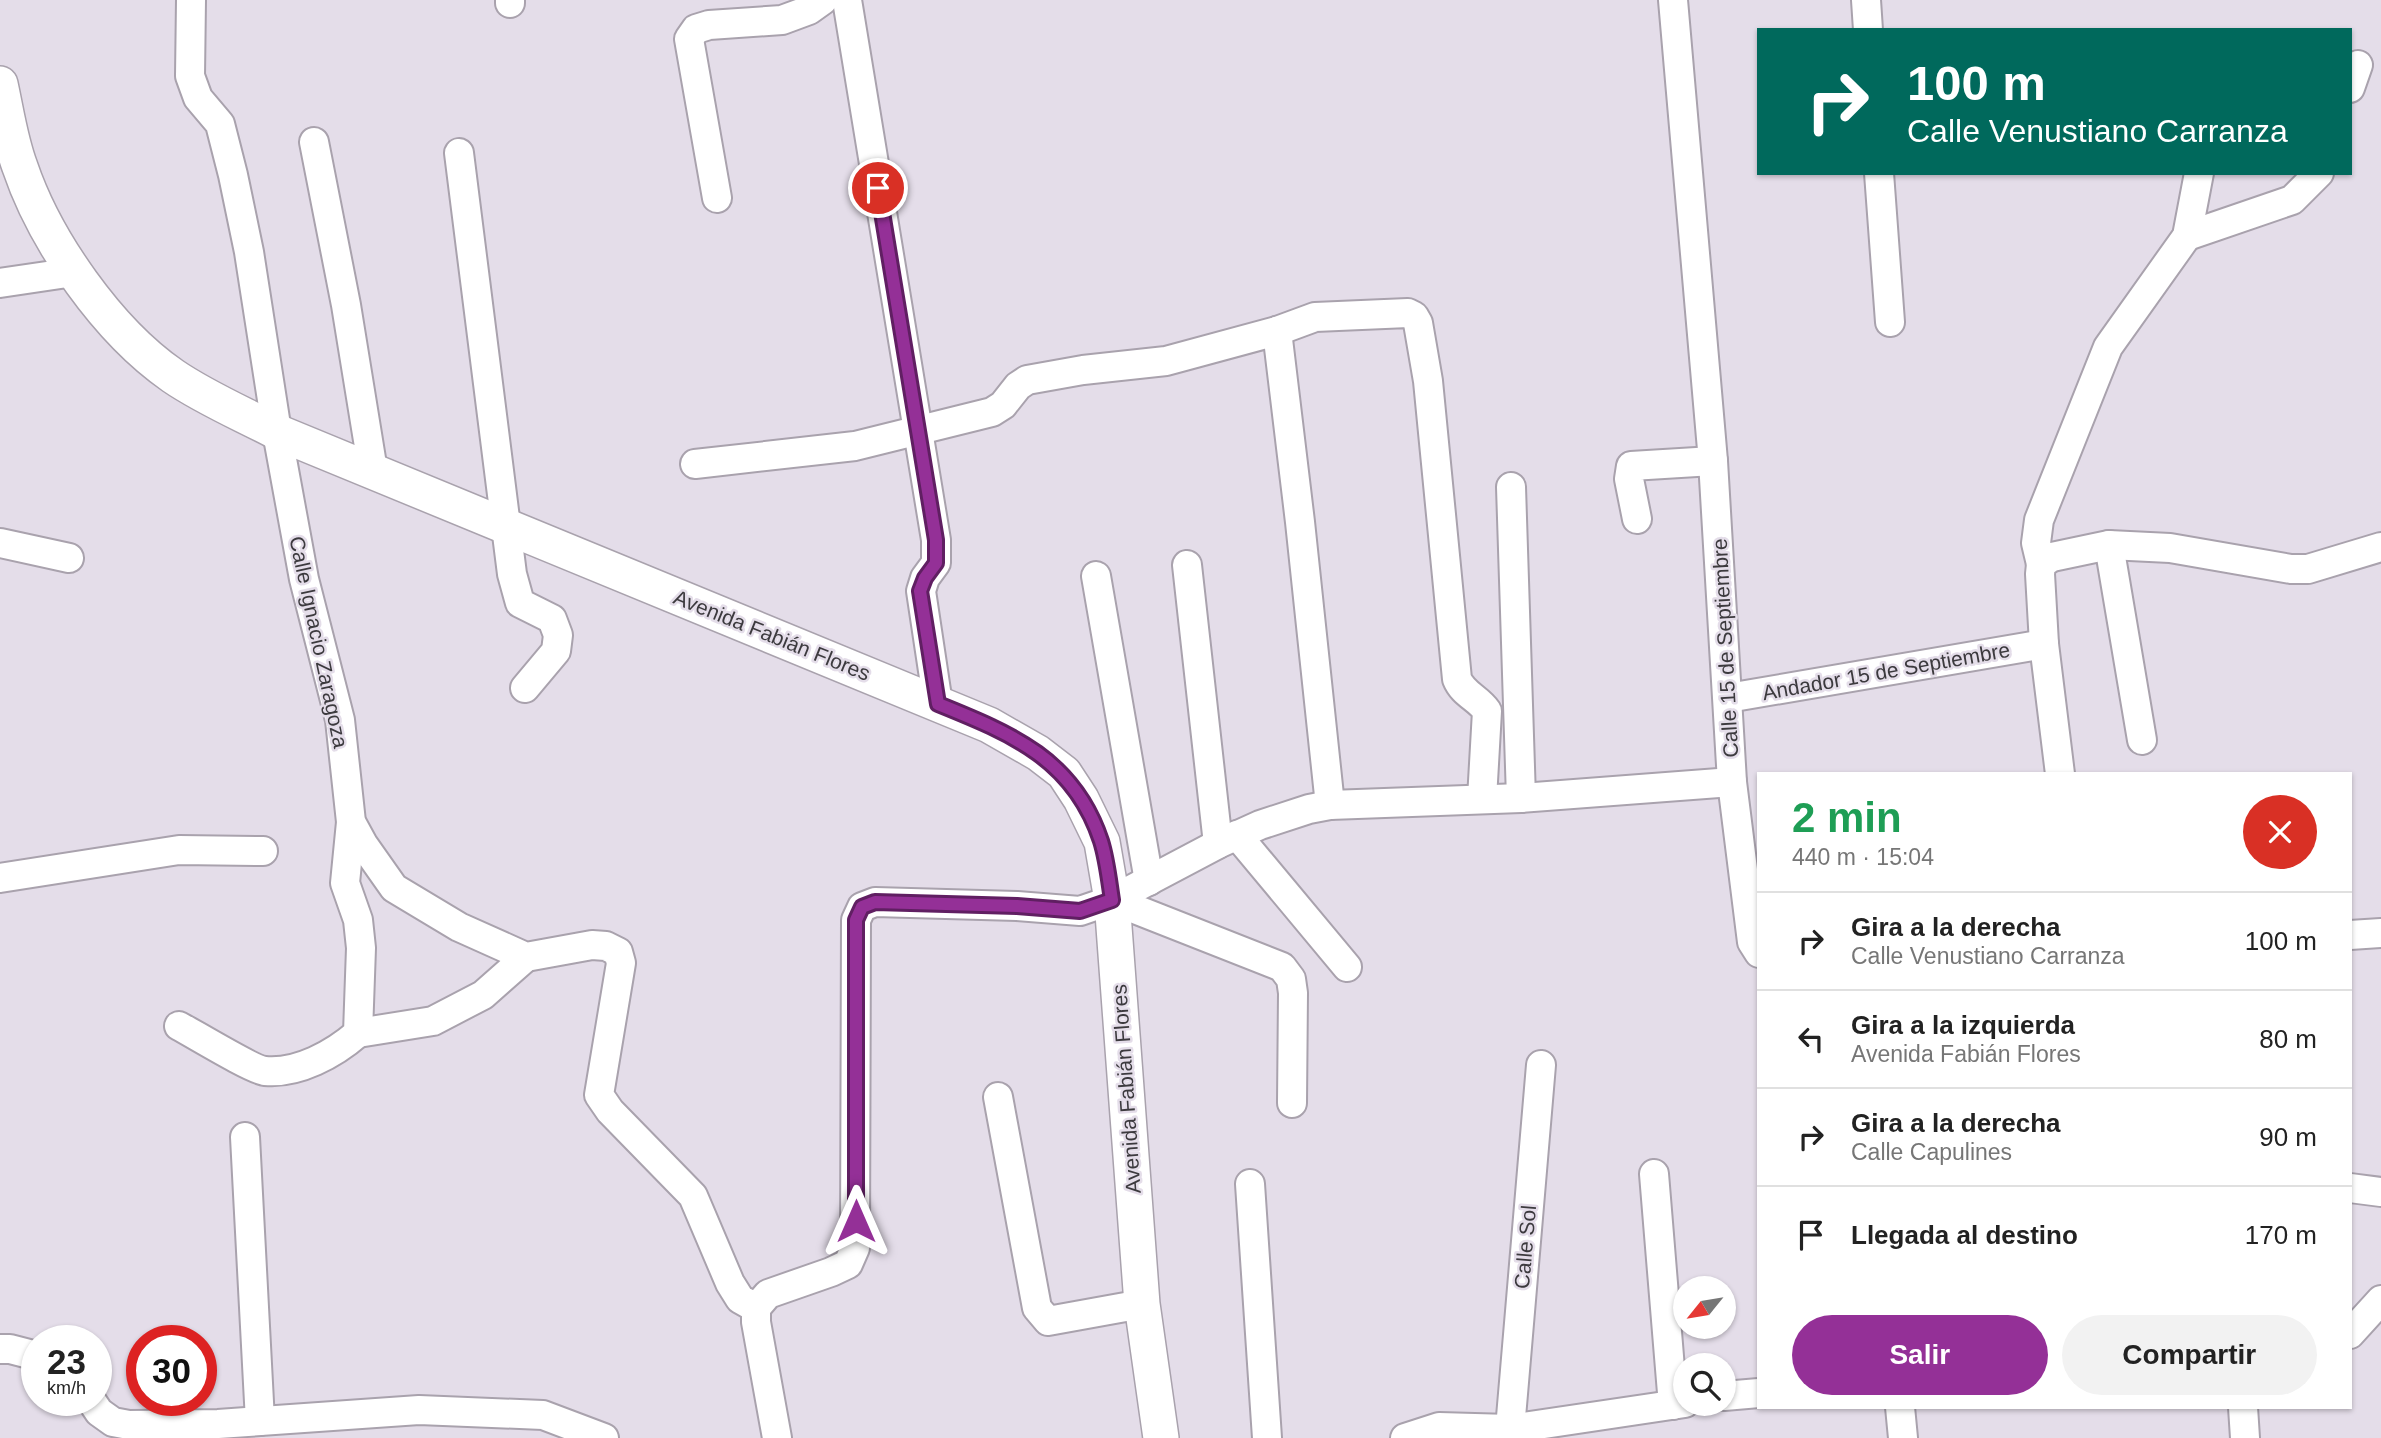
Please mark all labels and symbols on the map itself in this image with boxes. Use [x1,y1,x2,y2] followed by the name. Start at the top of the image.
[848,158,908,218] pin
[285,534,353,750] street label: Calle Ignacio Zaragoza
[1708,538,1742,758] street label: Calle 15 de Septiembre
[670,585,874,685] street label: Avenida Fabián Flores
[1760,638,2012,704] street label: Andador 15 de Septiembre
[1107,984,1145,1194] street label: Avenida Fabián Flores
[819,1184,893,1258] position arrow
[1510,1204,1540,1290] street label: Calle Sol
[1673,1276,1736,1339] north arrow
[126,1325,217,1416] speed limit sign: 30

